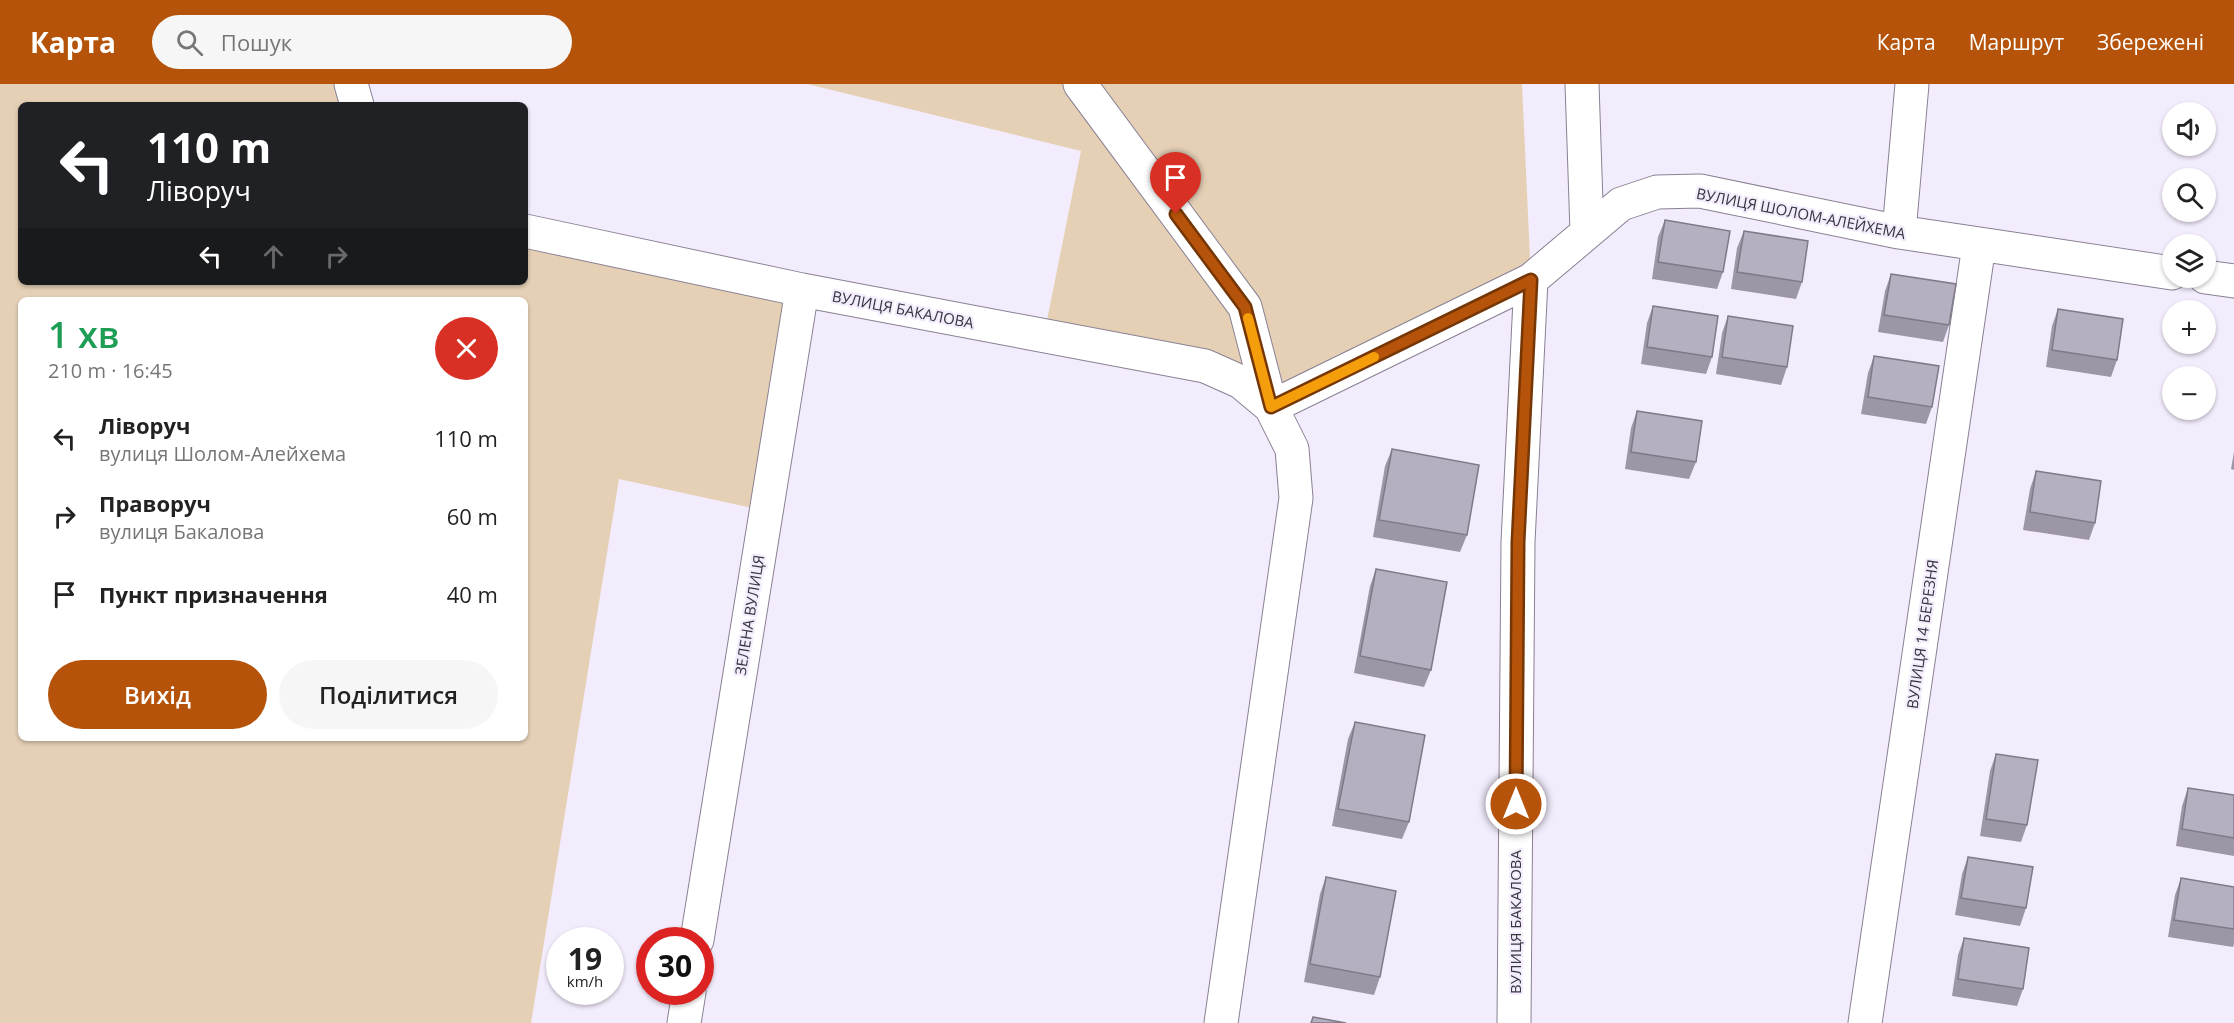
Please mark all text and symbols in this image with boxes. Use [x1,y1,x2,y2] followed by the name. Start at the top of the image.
[152,15,572,69] search box
[30,23,116,61] text: Карта
[173,26,206,59] icon: search
[221,27,292,57] text: Пошук
[1877,28,1936,56] text: Карта
[1969,28,2064,56] text: Маршрут
[2097,28,2204,56] text: Збережені
[2162,102,2216,420] map controls
[2162,102,2216,156] button: sound
[147,118,271,175] text: 110 m
[48,126,126,204] icon: left
[1150,152,1201,214] pin
[1159,161,1192,194] icon: arrive
[2162,168,2216,222] button: search
[147,172,251,209] text: Ліворуч
[1695,183,1908,243] street label: ВУЛИЦЯ ШОЛОМ-АЛЕЙХЕМА
[2162,234,2216,288] button: layers
[194,240,227,273] icon: left
[257,240,290,273] icon: ahead
[320,240,353,273] icon: right
[830,285,976,333] street label: ВУЛИЦЯ БАКАЛОВА
[2162,300,2216,354] button: +
[48,310,119,359] text: 1 хв
[435,317,498,380] button: close
[48,357,173,384] text: 210 m · 16:45
[2162,366,2216,420] button: −
[99,410,190,440] text: Ліворуч
[48,422,81,455] icon: left
[434,423,498,453] text: 110 m
[99,440,346,467] text: вулиця Шолом-Алейхема
[99,488,211,518] text: Праворуч
[48,500,81,533] icon: right
[447,501,498,531] text: 60 m
[99,518,264,545] text: вулиця Бакалова
[730,553,768,677] street label: ЗЕЛЕНА ВУЛИЦЯ
[1902,558,1942,710] street label: ВУЛИЦЯ 14 БЕРЕЗНЯ
[48,578,81,611] icon: arrive
[99,579,328,609] text: Пункт призначення
[447,579,498,609] text: 40 m
[48,660,267,729] button: Вихід
[279,660,498,729] button: Поділитися
[1484,772,1548,836] position arrow
[1505,849,1525,994] street label: ВУЛИЦЯ БАКАЛОВА
[636,927,714,1005] speed limit sign: 30
[568,938,602,979] text: 19
[567,971,603,991] text: km/h

